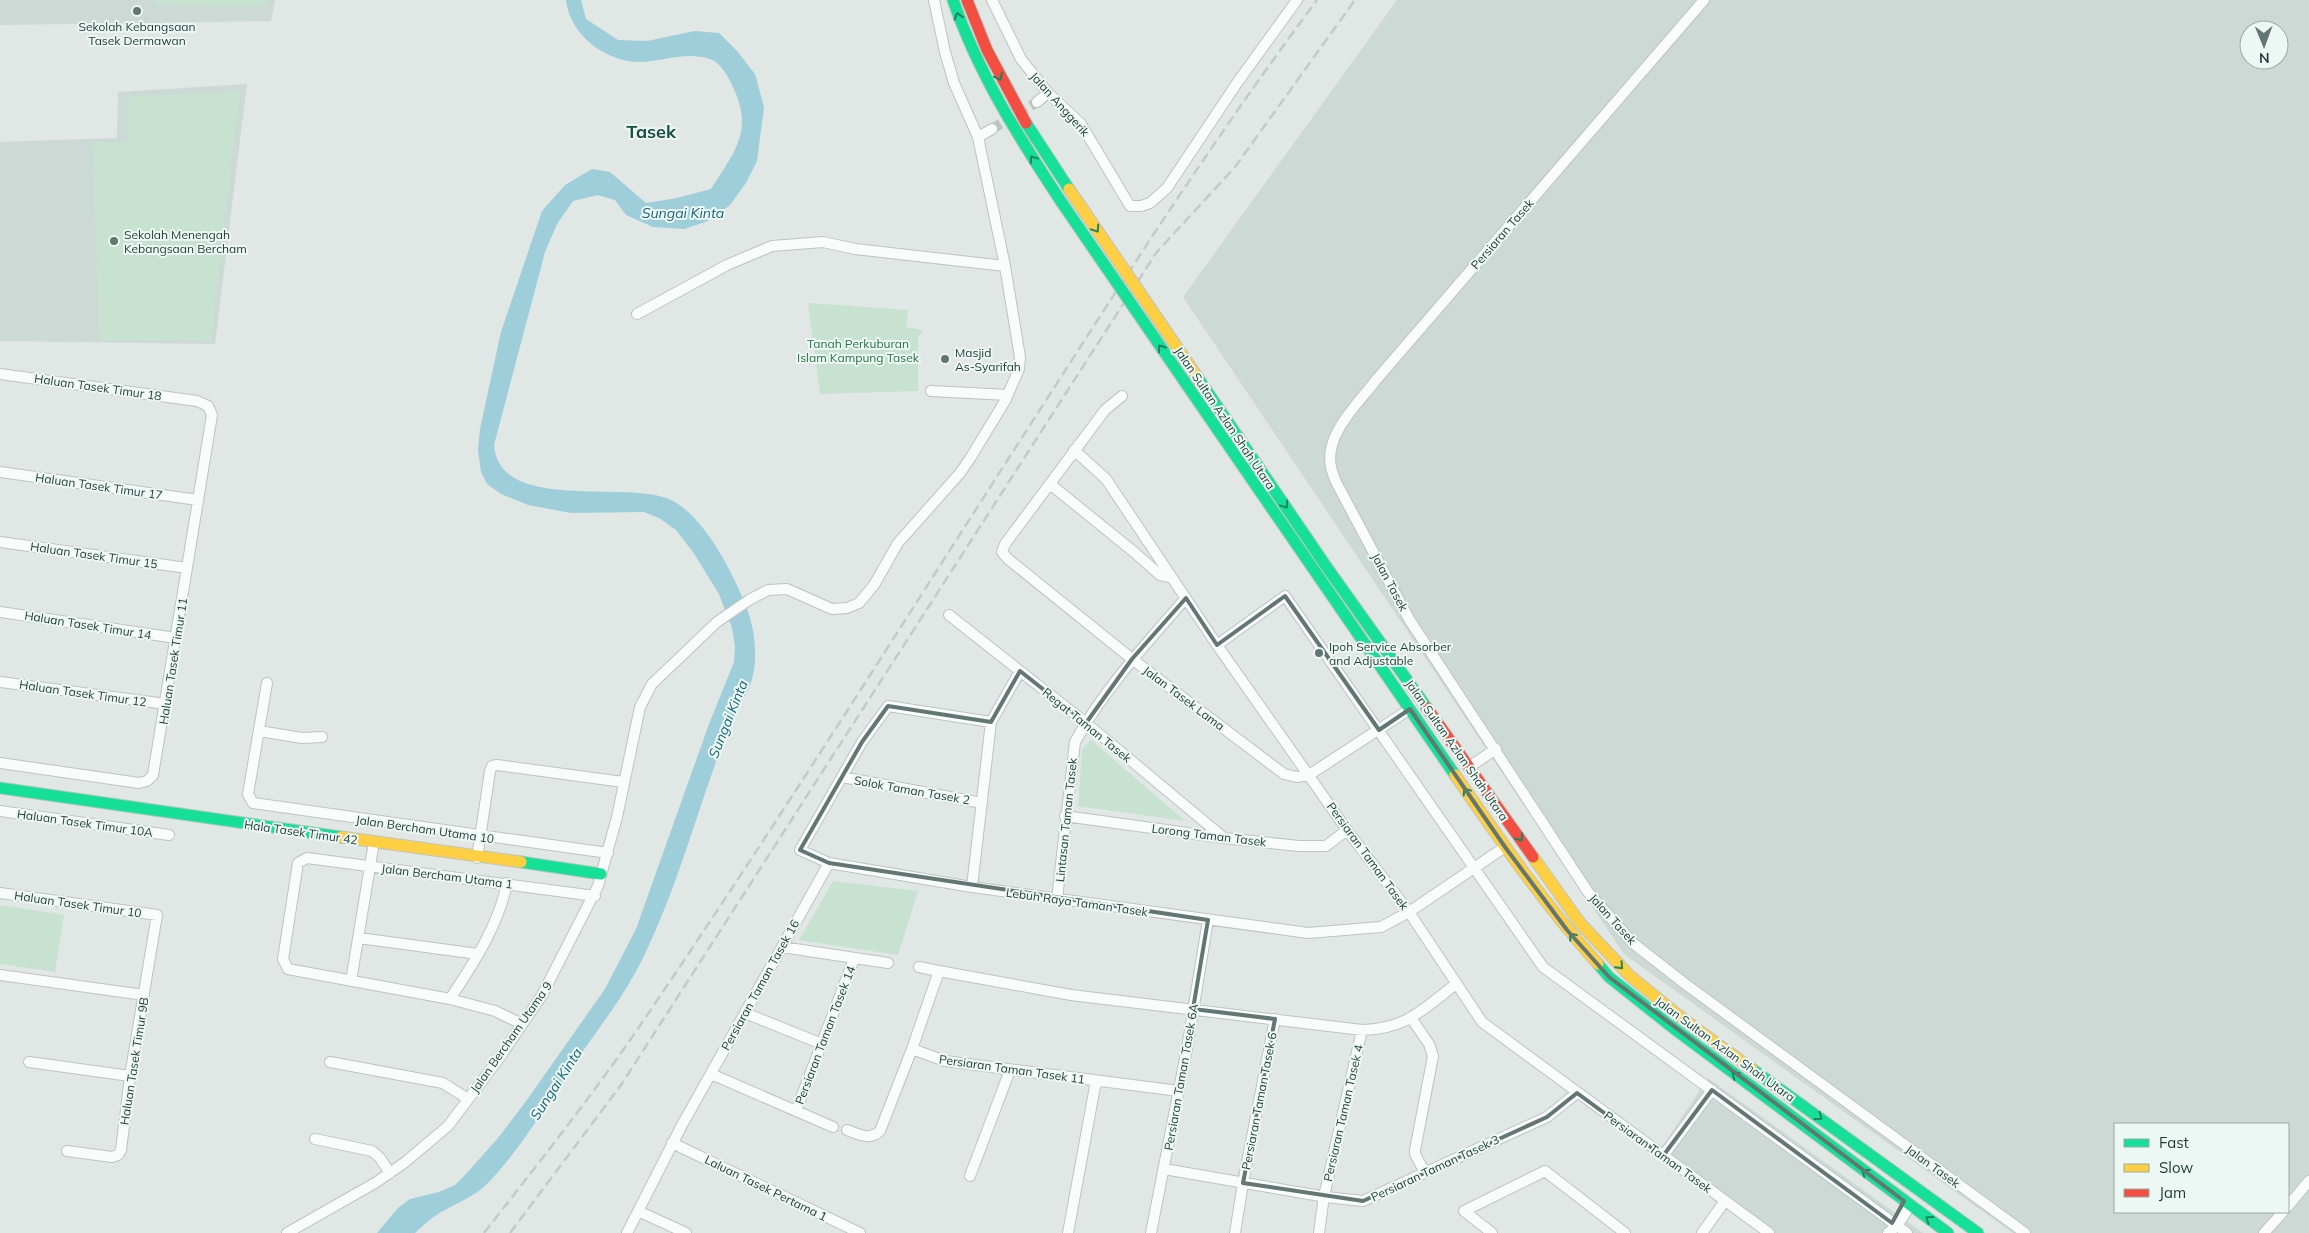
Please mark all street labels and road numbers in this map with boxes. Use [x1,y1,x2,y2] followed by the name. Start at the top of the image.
[1027,69,1093,140] street label: Jalan Anggerik
[1467,195,1537,272] street label: Persiaran Tasek
[1172,344,1278,492] street label: Jalan Sultan Azlan Shah Utara
[33,371,163,403] street label: Haluan Tasek Timur 18
[34,470,164,502] street label: Haluan Tasek Timur 17
[29,539,159,571] street label: Haluan Tasek Timur 15
[1368,550,1412,614] street label: Jalan Tasek
[156,596,190,726] street label: Haluan Tasek Timur 11
[23,608,153,642] street label: Haluan Tasek Timur 14
[1140,662,1228,734] street label: Jalan Tasek Lama
[1402,676,1512,824] street label: Jalan Sultan Azlan Shah Utara
[18,677,148,709] street label: Haluan Tasek Timur 12
[1040,685,1135,766] street label: Regat Taman Tasek
[1052,756,1080,883] street label: Lintasan Taman Tasek
[853,772,971,808] street label: Solok Taman Tasek 2
[1324,799,1413,914] street label: Persiaran Taman Tasek
[16,806,154,840] street label: Haluan Tasek Timur 10A
[355,812,495,846] street label: Jalan Bercham Utama 10
[243,817,359,847] street label: Hala Tasek Timur 42
[1151,821,1268,850] street label: Lorong Taman Tasek
[380,860,514,892] street label: Jalan Bercham Utama 1
[1005,885,1150,919] street label: Lebuh Raya Taman Tasek
[13,888,143,920] street label: Haluan Tasek Timur 10
[1586,890,1640,948] street label: Jalan Tasek
[718,917,802,1053] street label: Persiaran Taman Tasek 16
[792,964,858,1106] street label: Persiaran Taman Tasek 14
[467,978,555,1096] street label: Jalan Bercham Utama 9
[1652,993,1798,1105] street label: Jalan Sultan Azlan Shah Utara
[116,996,152,1126] street label: Haluan Tasek Timur 9B
[1161,1002,1201,1152] street label: Persiaran Taman Tasek 6A
[1238,1031,1280,1171] street label: Persiaran Taman Tasek 6
[1320,1043,1366,1183] street label: Persiaran Taman Tasek 4
[938,1051,1086,1087] street label: Persiaran Taman Tasek 11
[1601,1108,1716,1197] street label: Persiaran Taman Tasek
[1368,1132,1502,1204] street label: Persiaran Taman Tasek 3
[1903,1141,1964,1191] street label: Jalan Tasek
[702,1152,830,1224] street label: Laluan Tasek Pertama 1

